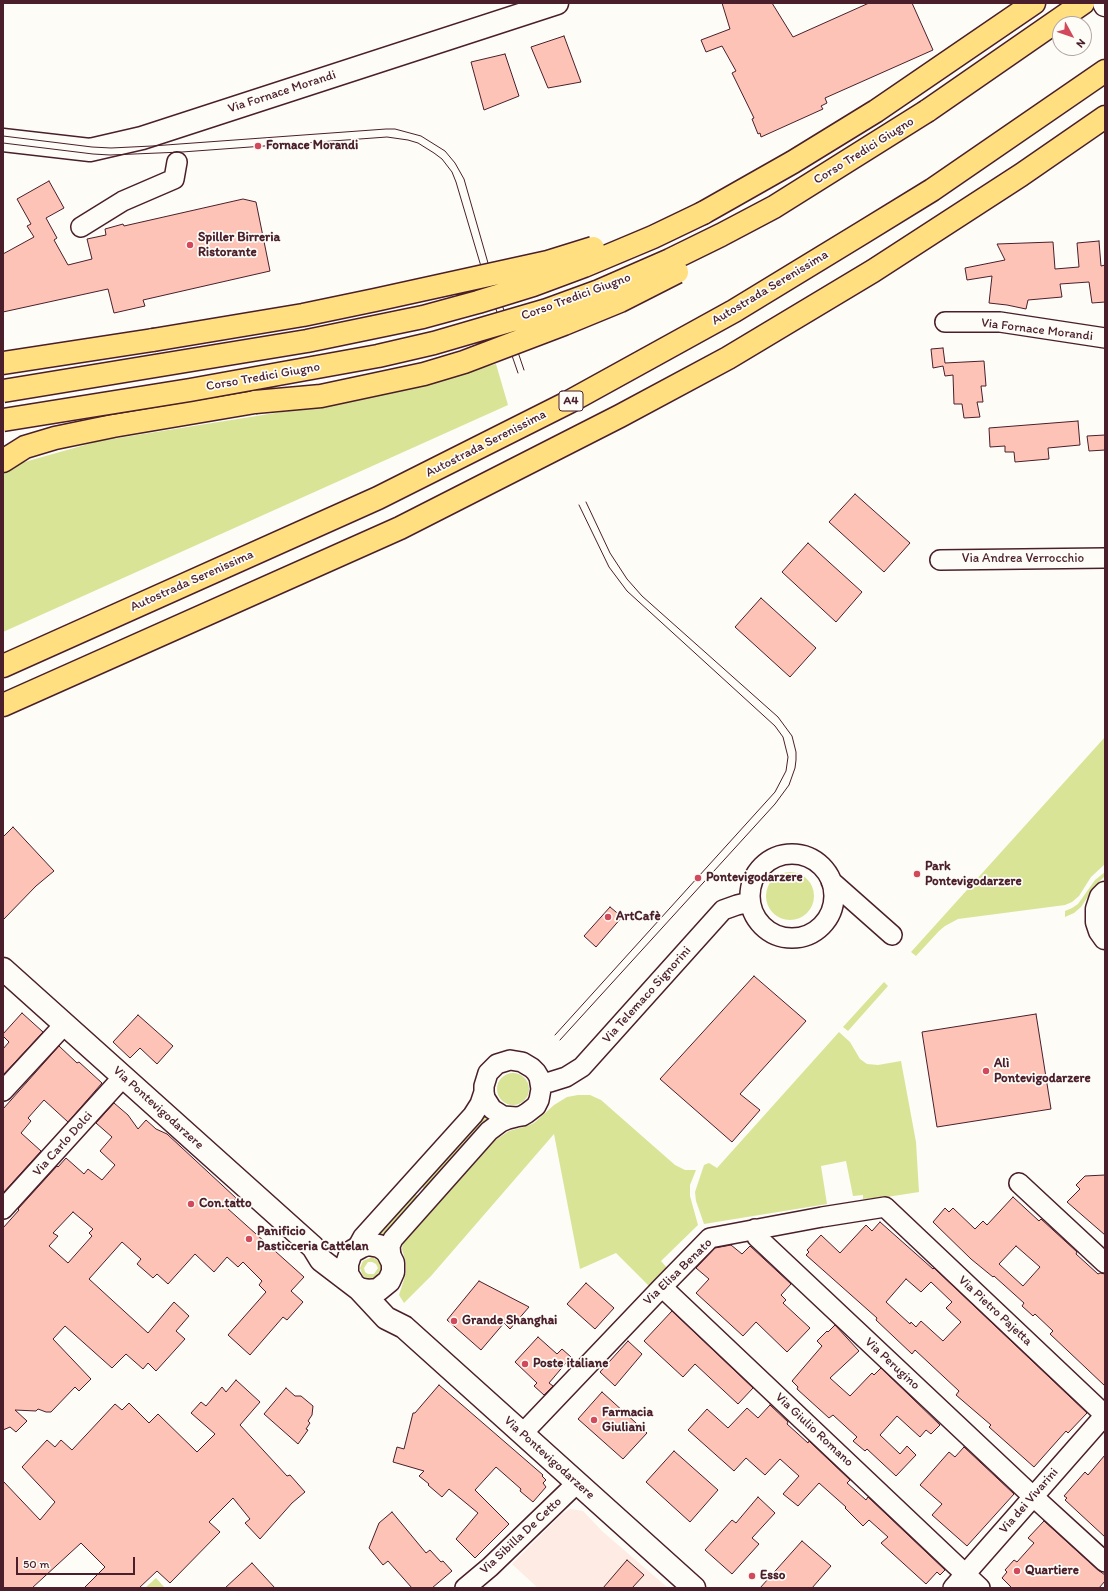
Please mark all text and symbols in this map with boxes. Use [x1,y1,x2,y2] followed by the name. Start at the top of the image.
[1052,16,1092,56] north arrow
[1073,36,1088,50] text: N
[226,67,338,117] street label: Via Fornace Morandi
[811,114,917,188] street label: Corso Tredici Giugno
[266,138,358,154] place label: Fornace Morandi
[253,141,263,151] marker: Fornace Morandi
[198,230,280,261] place label: Spiller Birreria Ristorante
[185,240,195,250] marker: Spiller Birreria Ristorante
[709,247,831,329] street label: Autostrada Serenissima
[519,270,633,324] street label: Corso Tredici Giugno
[980,315,1094,345] street label: Via Fornace Morandi
[205,359,321,395] street label: Corso Tredici Giugno
[559,391,583,411] road number: A4
[423,407,549,481] street label: Autostrada Serenissima
[128,547,256,615] street label: Autostrada Serenissima
[962,551,1084,567] street label: Via Andrea Verrocchio
[925,859,1022,890] place label: Park Pontevigodarzere
[912,869,922,879] marker: Park Pontevigodarzere
[706,870,803,886] place label: Pontevigodarzere
[693,873,703,883] marker: Pontevigodarzere
[616,909,661,925] place label: ArtCafè
[603,912,613,922] marker: ArtCafè
[599,943,695,1047] street label: Via Telemaco Signorini
[994,1056,1091,1087] place label: Alì Pontevigodarzere
[109,1063,207,1153] street label: Via Pontevigodarzere
[981,1066,991,1076] marker: Alì Pontevigodarzere
[30,1108,96,1180] street label: Via Carlo Dolci
[199,1196,252,1212] place label: Con.tatto
[186,1199,196,1209] marker: Con.tatto
[257,1224,369,1255] place label: Panificio Pasticceria Cattelan
[244,1234,254,1244] marker: Panificio Pasticceria Cattelan
[640,1235,716,1309] street label: Via Elisa Benato
[955,1273,1035,1349] street label: Via Pietro Pajetta
[462,1313,557,1329] place label: Grande Shanghai
[449,1316,459,1326] marker: Grande Shanghai
[861,1335,923,1393] street label: Via Perugino
[533,1356,608,1372] place label: Poste italiane
[520,1359,530,1369] marker: Poste italiane
[772,1390,856,1470] street label: Via Giulio Romano
[602,1405,653,1436] place label: Farmacia Giuliani
[500,1413,598,1503] street label: Via Pontevigodarzere
[589,1415,599,1425] marker: Farmacia Giuliani
[996,1465,1062,1537] street label: Via dei Vivarini
[477,1494,565,1578] street label: Via Sibilla De Cetto
[18,1549,137,1575] scale bar
[23,1557,49,1571] text: 50 m
[1025,1563,1079,1579] place label: Quartiere
[1012,1566,1022,1576] marker: Quartiere
[760,1568,785,1584] place label: Esso
[747,1571,757,1581] marker: Esso

